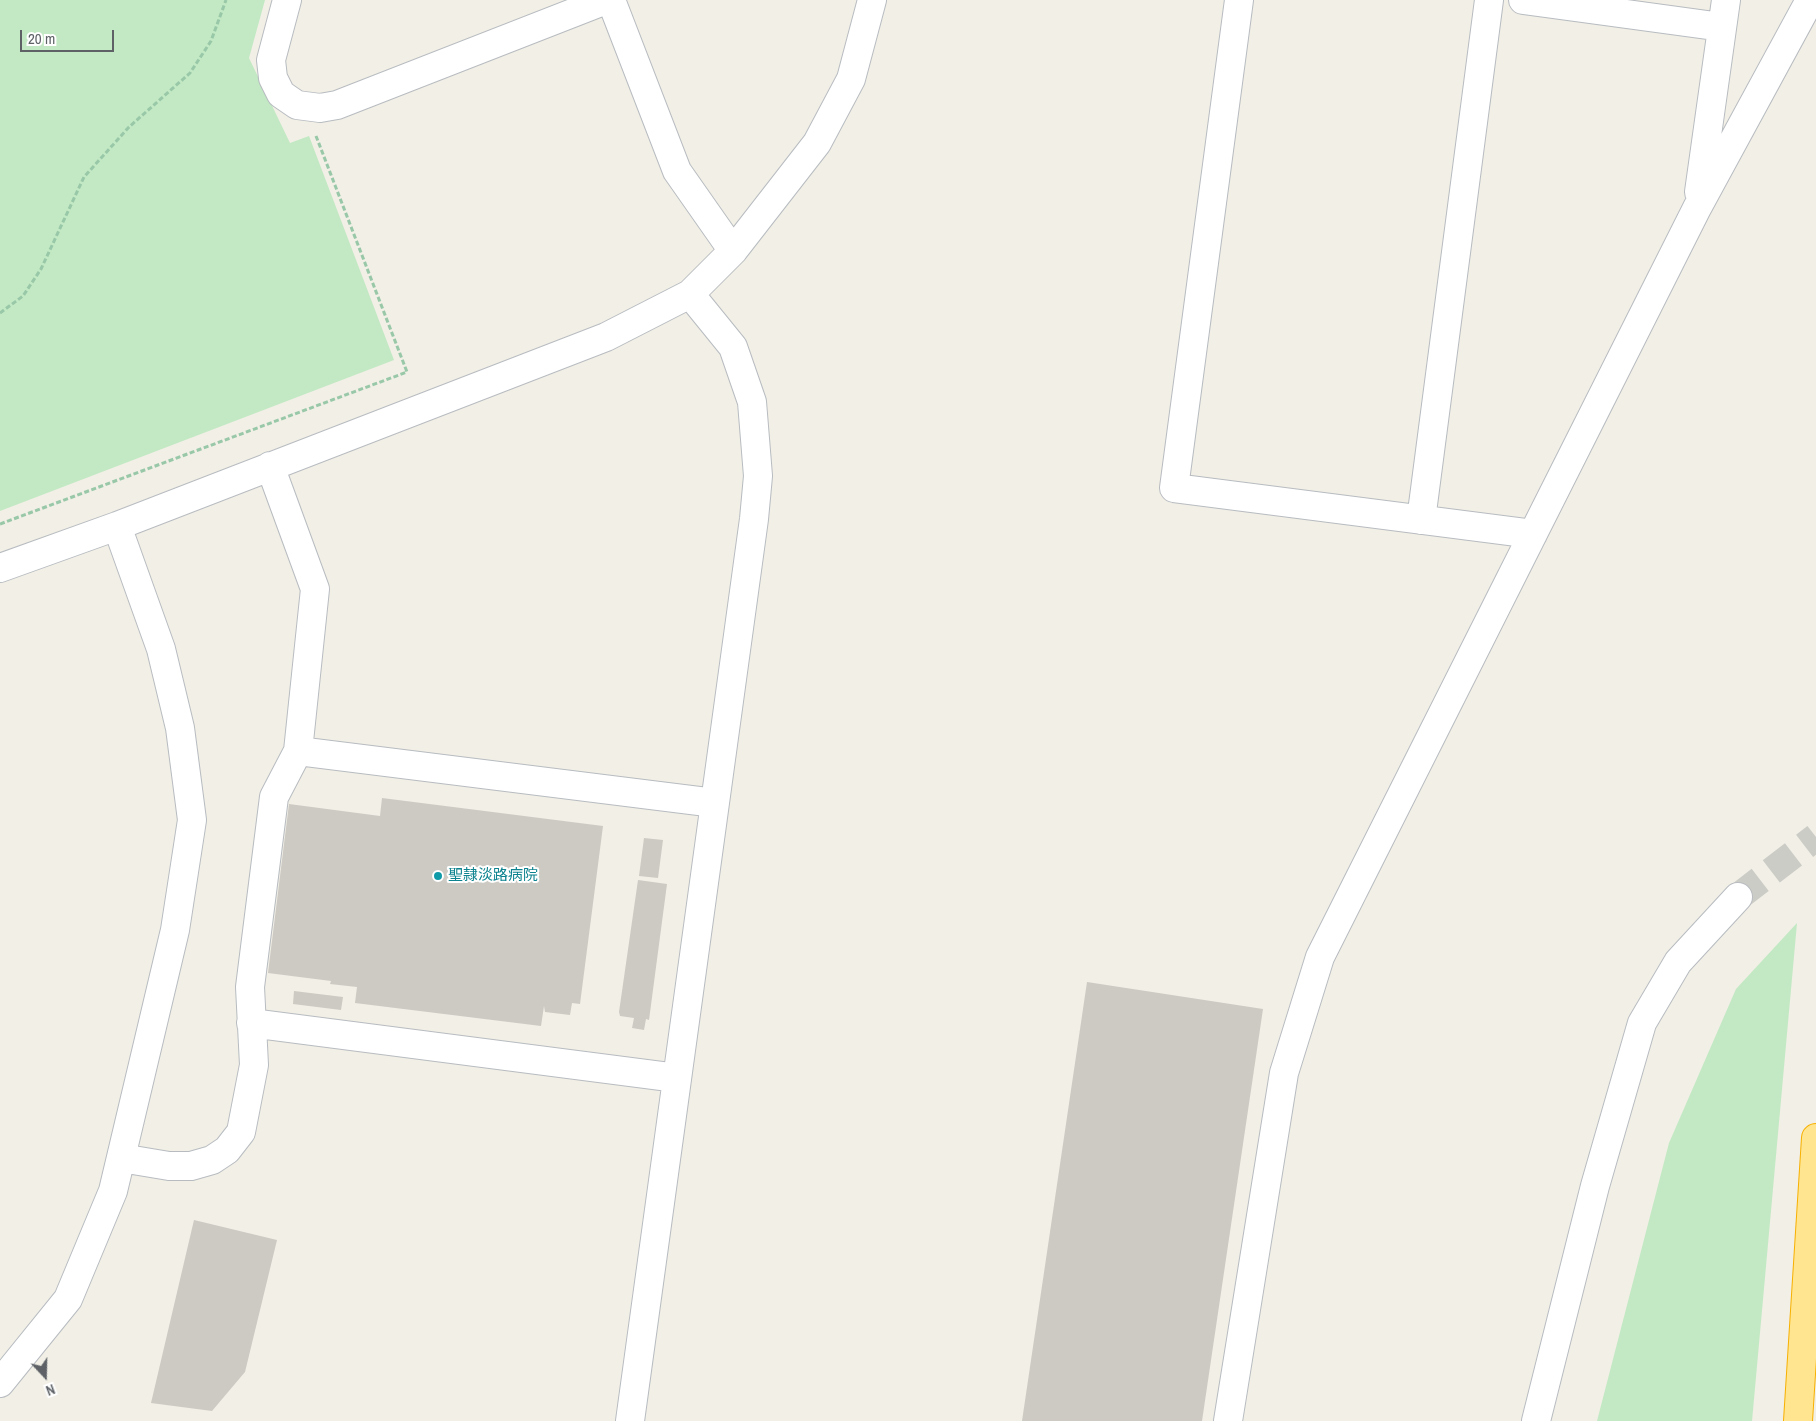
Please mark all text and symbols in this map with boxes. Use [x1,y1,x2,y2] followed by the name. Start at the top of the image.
[22,20,116,52] scale bar
[28,28,55,49] text: 20 m
[448,867,538,885] place label: 聖隷淡路病院
[432,870,444,882] marker: 聖隷淡路病院
[20,1351,70,1401] north arrow
[43,1380,57,1400] text: N

